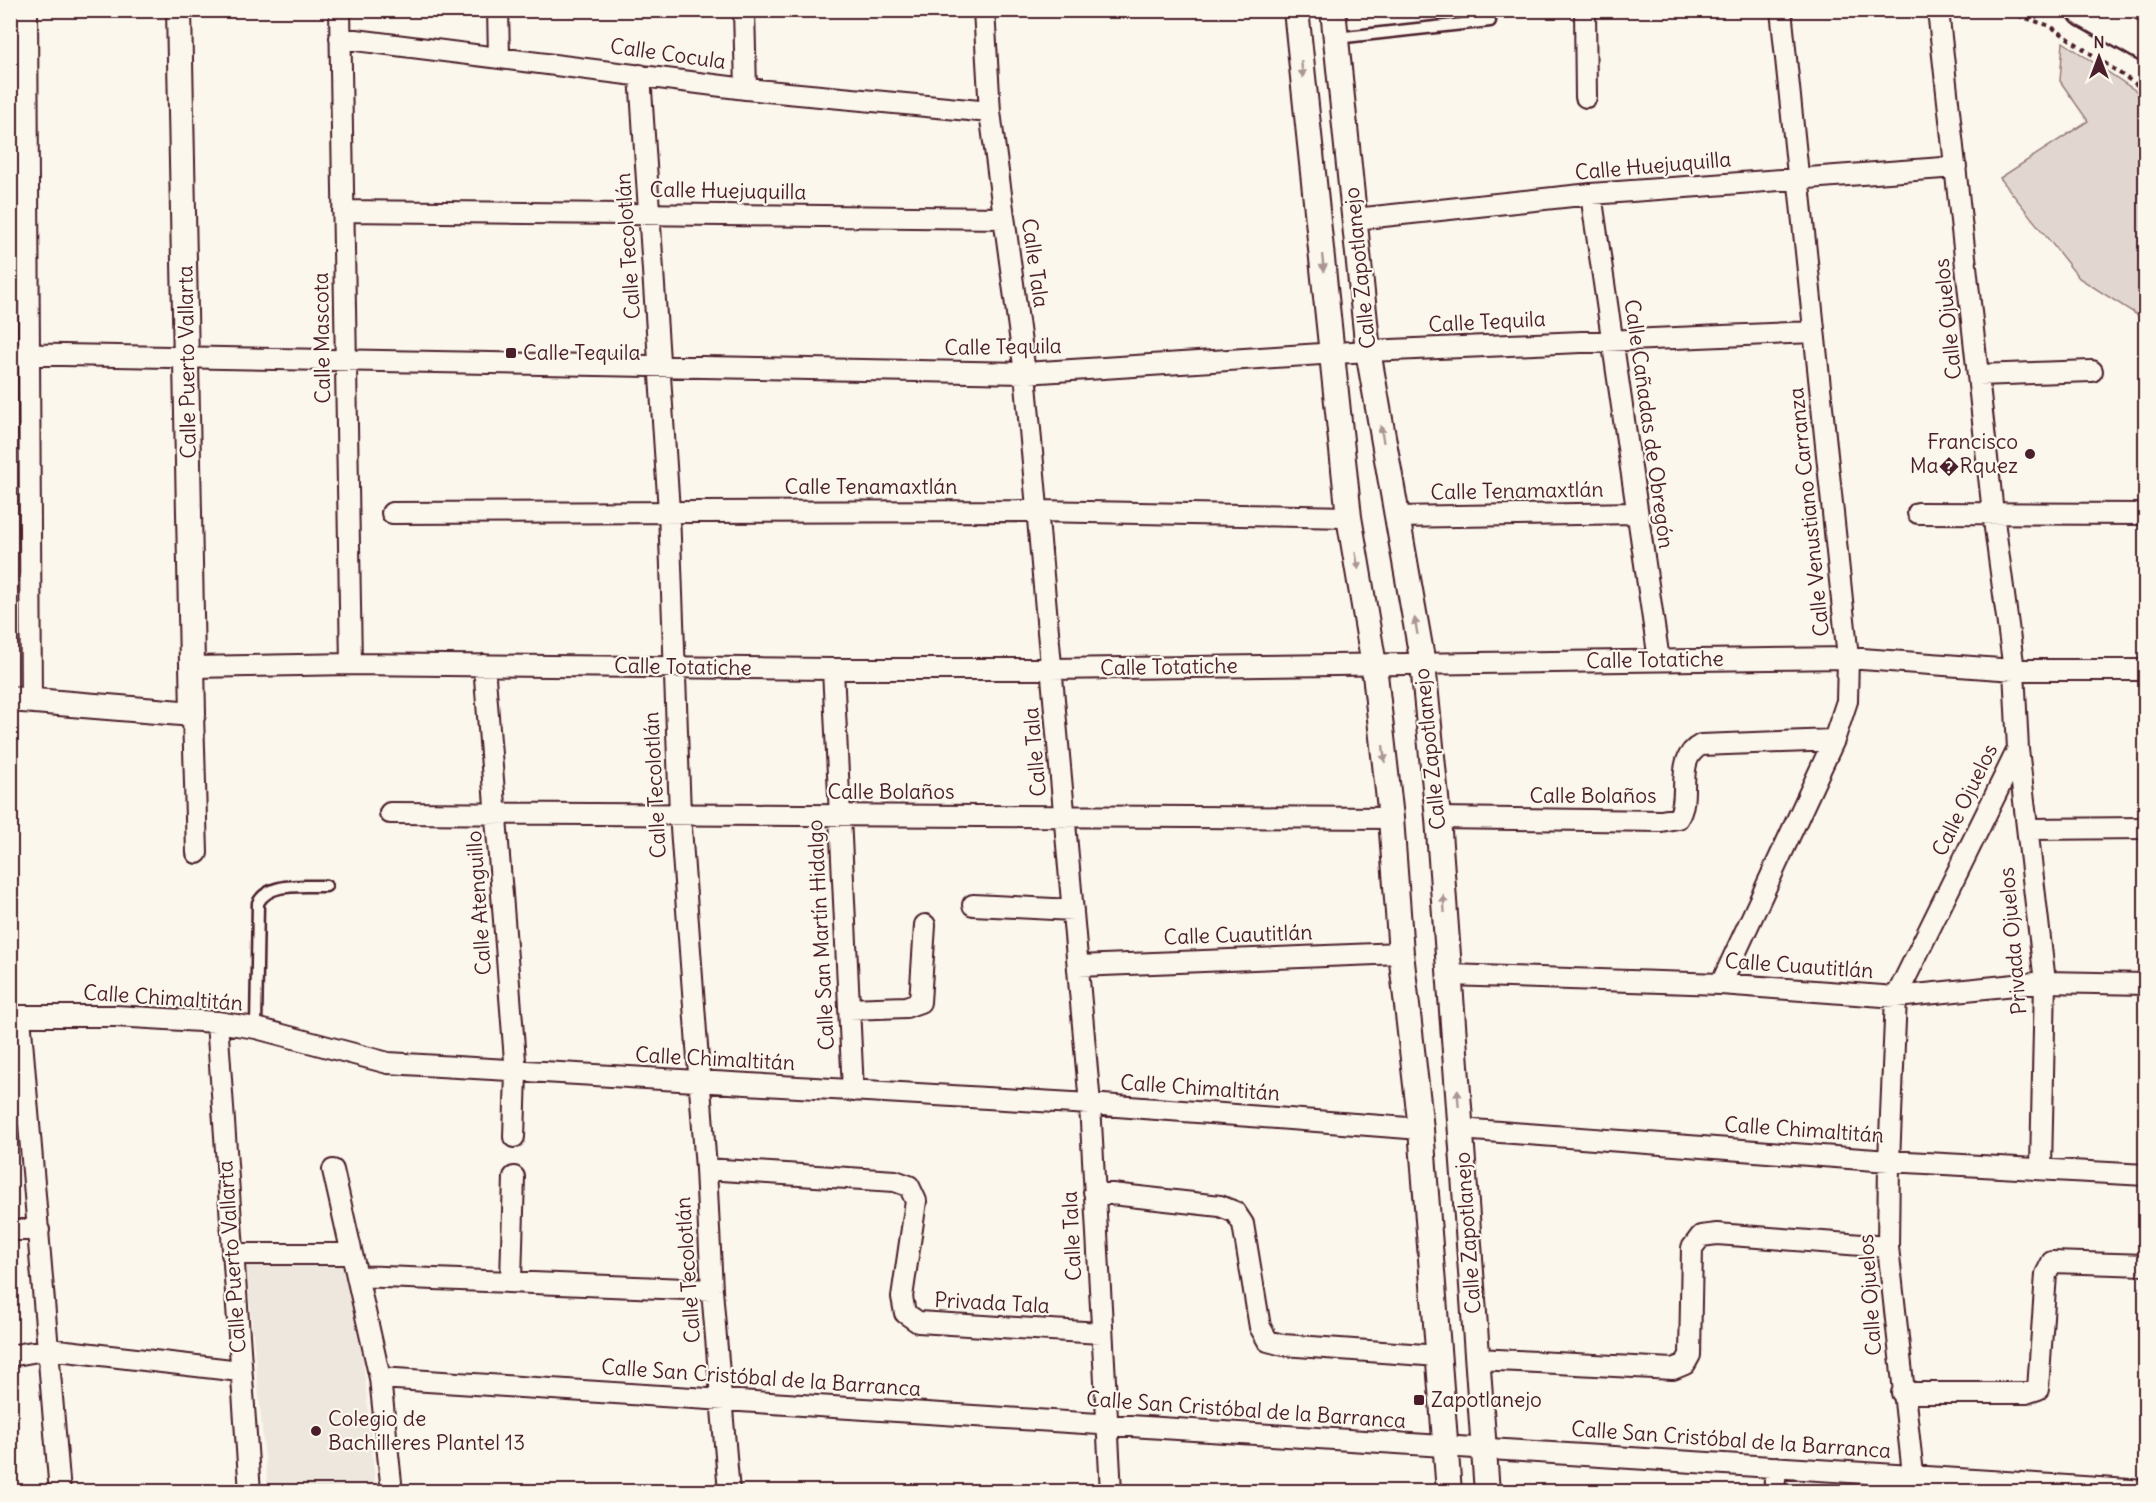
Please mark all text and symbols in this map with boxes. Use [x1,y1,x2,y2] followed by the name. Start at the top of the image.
[2069,27,2129,87] north arrow
[609,32,728,75] street label: Calle Cocula
[2093,32,2105,52] text: N
[1297,59,1307,78] one-way arrow
[1574,145,1732,186] street label: Calle Huejuquilla
[609,172,646,320] street label: Calle Tecolotlán
[649,176,807,205] street label: Calle Huejuquilla
[1338,186,1381,350] street label: Calle Zapotlanejo
[1016,217,1055,309] street label: Calle Tala
[1318,253,1328,272] one-way arrow
[1928,257,1967,381] street label: Calle Ojuelos
[171,265,202,459] street label: Calle Puerto Vallarta
[307,272,336,404] street label: Calle Mascota
[1619,298,1680,550] street label: Calle Cañadas de Obregón
[1428,305,1546,338] street label: Calle Tequila
[944,332,1062,361] street label: Calle Tequila
[523,339,640,366] place label: Calle Tequila
[504,346,518,360] marker: Calle Tequila
[1782,386,1835,638] street label: Calle Venustiano Carranza
[1378,424,1387,443] one-way arrow
[1910,428,2018,479] place label: Francisco Ma�Rquez
[2023,447,2037,461] marker: Francisco Ma�Rquez
[784,473,958,500] street label: Calle Tenamaxtlán
[1430,475,1604,506] street label: Calle Tenamaxtlán
[1353,551,1362,570] one-way arrow
[1411,616,1420,635] one-way arrow
[1586,645,1724,674] street label: Calle Totatiche
[614,652,752,681] street label: Calle Totatiche
[1100,652,1238,681] street label: Calle Totatiche
[1408,667,1451,831] street label: Calle Zapotlanejo
[1017,706,1052,798] street label: Calle Tala
[637,711,672,859] street label: Calle Tecolotlán
[1926,739,2003,860] street label: Calle Ojuelos
[1379,744,1389,763] one-way arrow
[827,778,955,805] street label: Calle Bolaños
[1529,782,1657,809] street label: Calle Bolaños
[801,819,840,1051] street label: Calle San Martín Hidalgo
[460,830,497,976] street label: Calle Atenguillo
[1993,866,2032,1016] street label: Privada Ojuelos
[1439,894,1449,913] one-way arrow
[1163,918,1313,951] street label: Calle Cuautitlán
[1724,947,1874,984] street label: Calle Cuautitlán
[82,978,244,1017] street label: Calle Chimaltitán
[634,1041,796,1076] street label: Calle Chimaltitán
[1119,1068,1281,1107] street label: Calle Chimaltitán
[1453,1089,1463,1108] one-way arrow
[1723,1110,1885,1149] street label: Calle Chimaltitán
[1448,1151,1487,1315] street label: Calle Zapotlanejo
[211,1160,252,1354] street label: Calle Puerto Vallarta
[1056,1191,1087,1282] street label: Calle Tala
[669,1196,706,1344] street label: Calle Tecolotlán
[1852,1233,1887,1357] street label: Calle Ojuelos
[934,1286,1050,1319] street label: Privada Tala
[600,1353,922,1402] street label: Calle San Cristóbal de la Barranca
[1085,1385,1407,1434] street label: Calle San Cristóbal de la Barranca
[1431,1386,1542,1413] place label: Zapotlanejo
[1412,1393,1426,1407] marker: Zapotlanejo
[328,1405,525,1456] place label: Colegio de Bachilleres Plantel 13
[1570,1415,1892,1464] street label: Calle San Cristóbal de la Barranca
[309,1424,323,1438] marker: Colegio de Bachilleres Plantel 13

